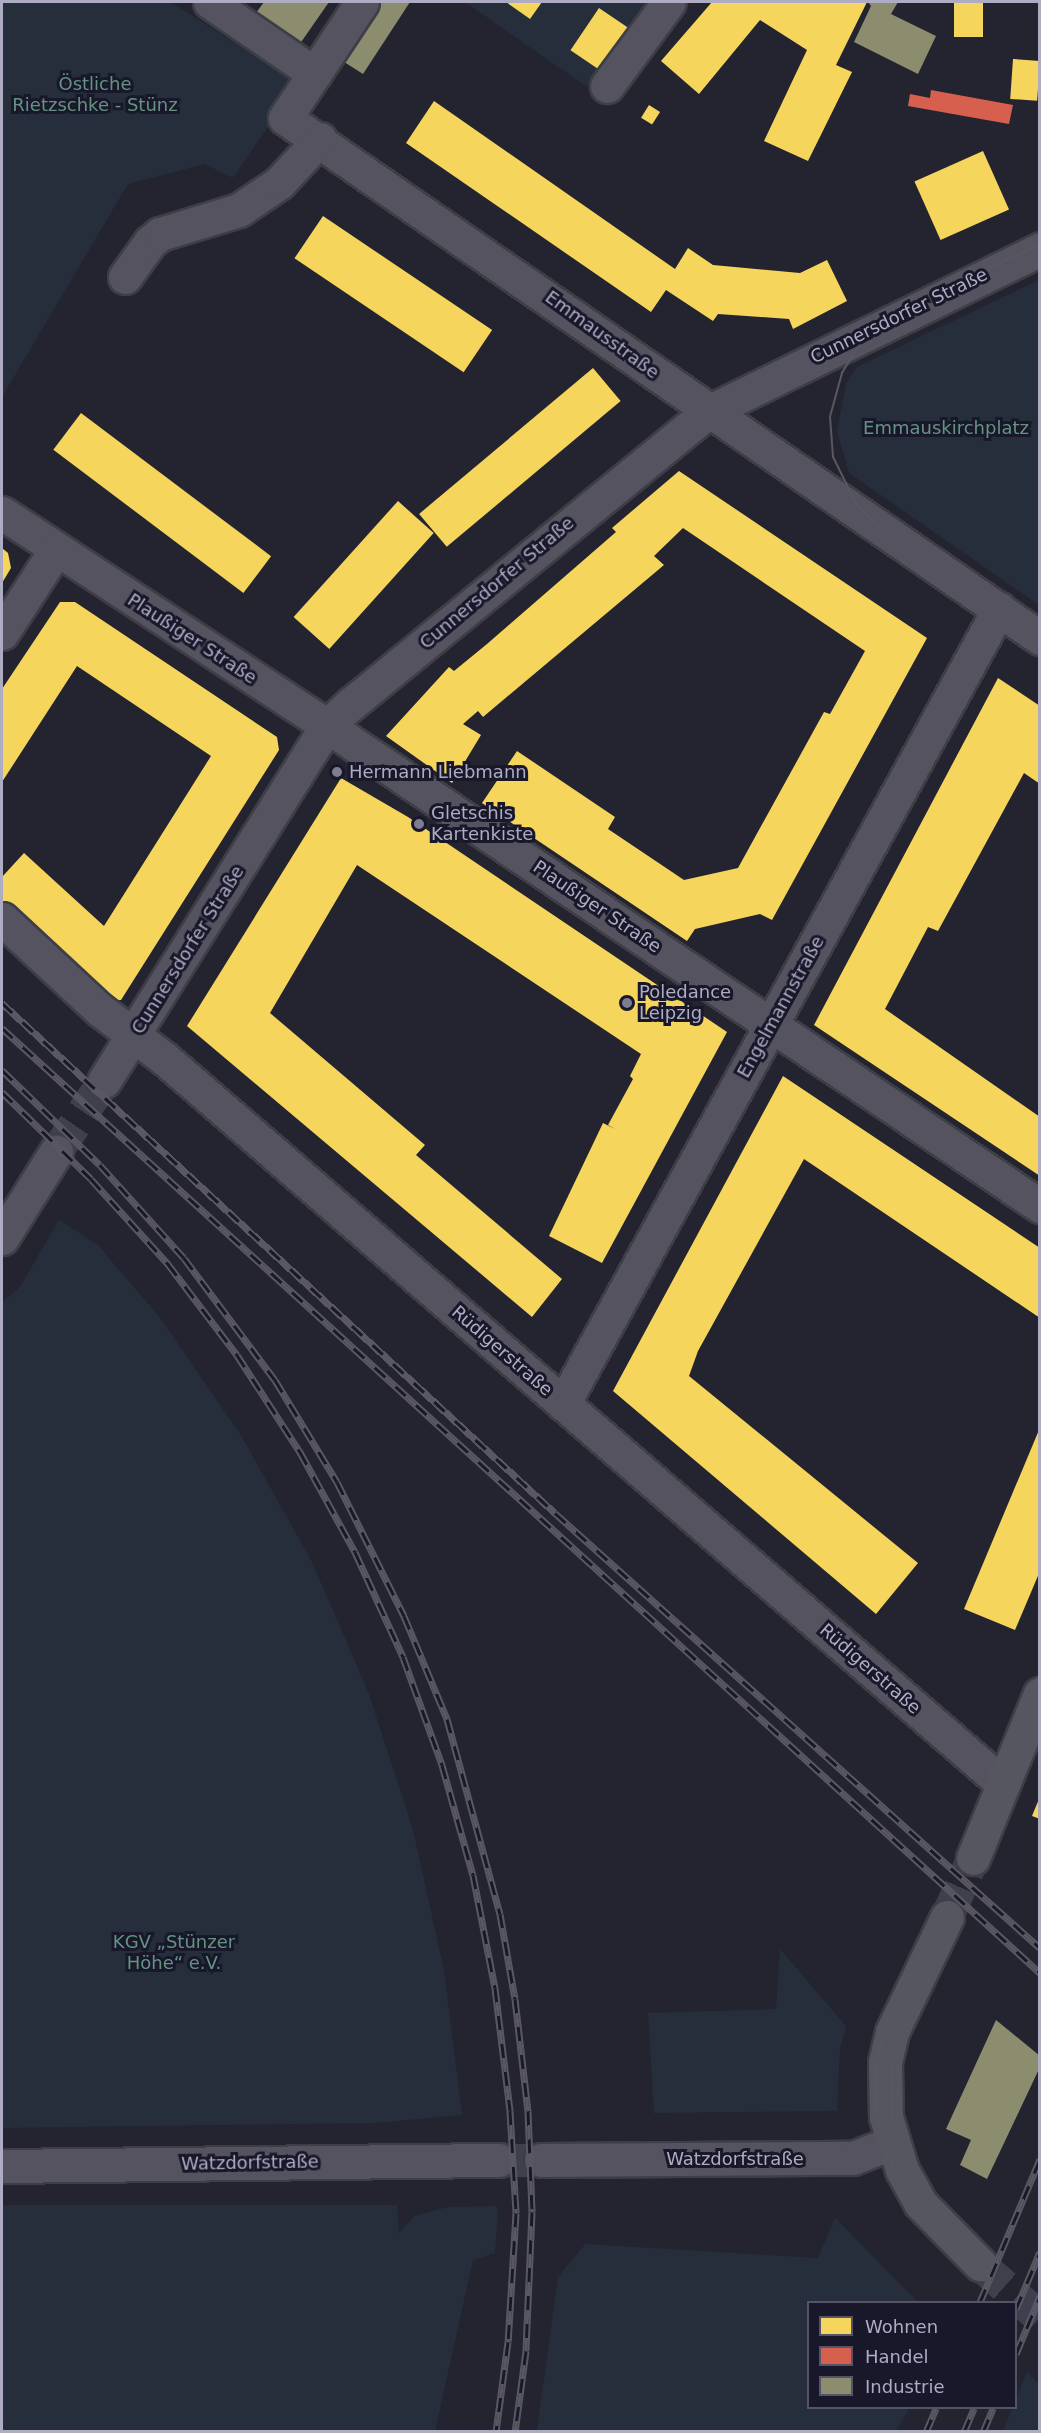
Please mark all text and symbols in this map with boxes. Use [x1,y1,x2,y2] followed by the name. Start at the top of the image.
[12,74,178,116] park label: Östliche Rietzschke - Stünz
[807,264,991,368] street label: Cunnersdorfer Straße
[541,286,663,384] street label: Emmausstraße
[863,417,1029,439] park label: Emmauskirchplatz
[416,512,578,654] street label: Cunnersdorfer Straße
[123,589,261,689] street label: Plaußiger Straße
[349,761,527,783] place label: Hermann Liebmann
[330,765,344,779] marker: Hermann Liebmann
[431,803,533,846] place label: Gletschis Kartenkiste
[412,817,426,831] marker: Gletschis Kartenkiste
[529,856,665,958] street label: Plaußiger Straße
[127,862,249,1038] street label: Cunnersdorfer Straße
[733,932,829,1082] street label: Engelmannstraße
[639,982,731,1024] place label: Poledance Leipzig
[620,996,634,1010] marker: Poledance Leipzig
[447,1301,557,1401] street label: Rüdigerstraße
[815,1619,925,1719] street label: Rüdigerstraße
[113,1932,235,1974] park label: KGV „Stünzer Höhe“ e.V.
[666,2148,804,2170] street label: Watzdorfstraße
[181,2151,319,2175] street label: Watzdorfstraße
[807,2301,1017,2409] legend
[865,2316,938,2337] text: Wohnen
[865,2346,928,2367] text: Handel
[865,2376,944,2397] text: Industrie

